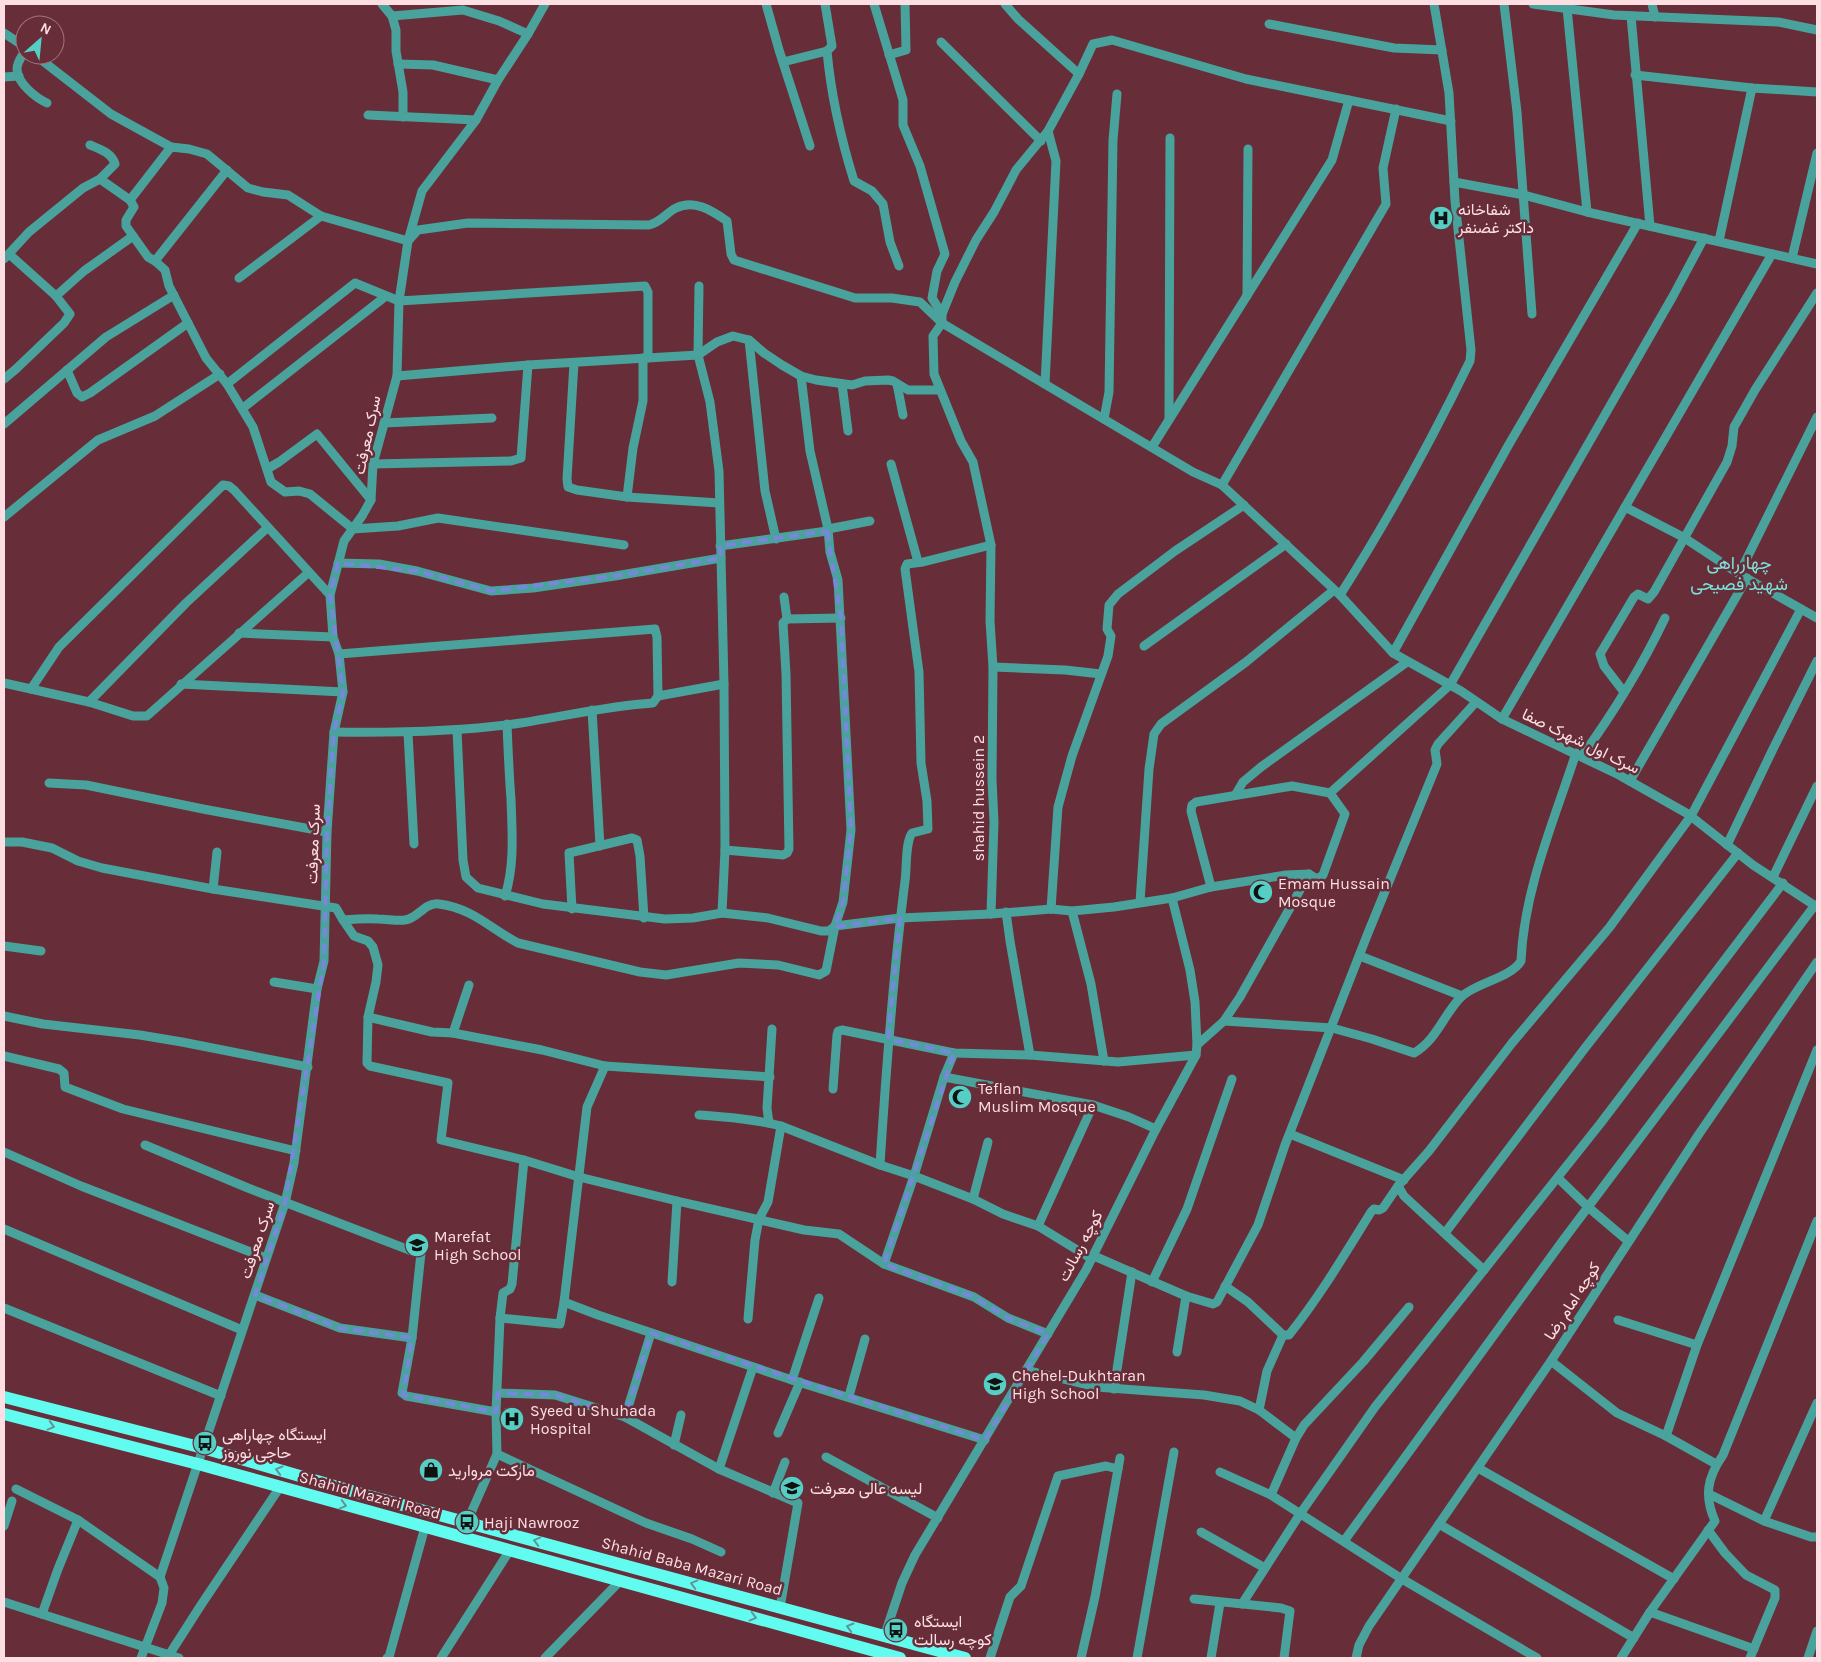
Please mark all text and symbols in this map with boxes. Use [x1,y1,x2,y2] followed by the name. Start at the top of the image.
[15,15,65,65] north arrow
[37,19,54,39] text: N
[1457,200,1534,238] place label: شفاخانه داکتر غضنفر
[1428,205,1454,231] hospital icon: شفاخانه داکتر غضنفر
[349,394,386,476] street label: سرک معرفت
[1690,552,1788,595] district label: چهارراهی شهید فصیحی
[1519,704,1643,779] street label: سرک اول شهرک صفا
[969,735,988,861] street label: shahid hussein 2
[302,804,325,884] street label: سرک معرفت
[1278,874,1390,911] place label: Emam Hussain Mosque
[1248,879,1274,905] mosque icon: Emam Hussain Mosque
[978,1079,1096,1116] place label: Teflan Muslim Mosque
[947,1084,973,1110] mosque icon: Teflan Muslim Mosque
[236,1199,279,1281] street label: سرک معرفت
[1053,1207,1108,1286] street label: کوچه رسالت
[434,1227,522,1264] place label: Marefat High School
[404,1232,430,1258] school or university icon: Marefat High School
[1540,1259,1606,1344] street label: کوچه امام رضا
[1012,1366,1146,1403] place label: Chehel-Dukhtaran High School
[982,1371,1008,1397] school or university icon: Chehel-Dukhtaran High School
[530,1401,656,1438] place label: Syeed u Shuhada Hospital
[499,1406,525,1432] hospital icon: Syeed u Shuhada Hospital
[46,1420,55,1431] one-way arrow
[221,1425,326,1463] place label: ایستگاه چهاراهی حاجی نوروز
[192,1430,218,1456] bus stop icon: ایستگاه چهاراهی حاجی نوروز
[418,1457,444,1483] shop icon: مارکت مروارید
[448,1461,535,1481] place label: مارکت مروارید
[276,1466,284,1476] one-way arrow
[297,1467,443,1523] street label: Shahid Mazari Road
[779,1475,805,1501] school or university icon: لیسه عالی معرفت
[810,1479,922,1499] place label: لیسه عالی معرفت
[339,1499,347,1510] one-way arrow
[454,1509,480,1535] bus stop icon: Haji Nawrooz
[484,1513,579,1532] place label: Haji Nawrooz
[599,1533,785,1599] street label: Shahid Baba Mazari Road
[534,1536,542,1546] one-way arrow
[690,1580,698,1590] one-way arrow
[748,1612,756,1622] one-way arrow
[914,1612,992,1651] place label: ایستگاه کوچه رسالت
[883,1617,909,1643] bus stop icon: ایستگاه کوچه رسالت
[847,1623,855,1633] one-way arrow

